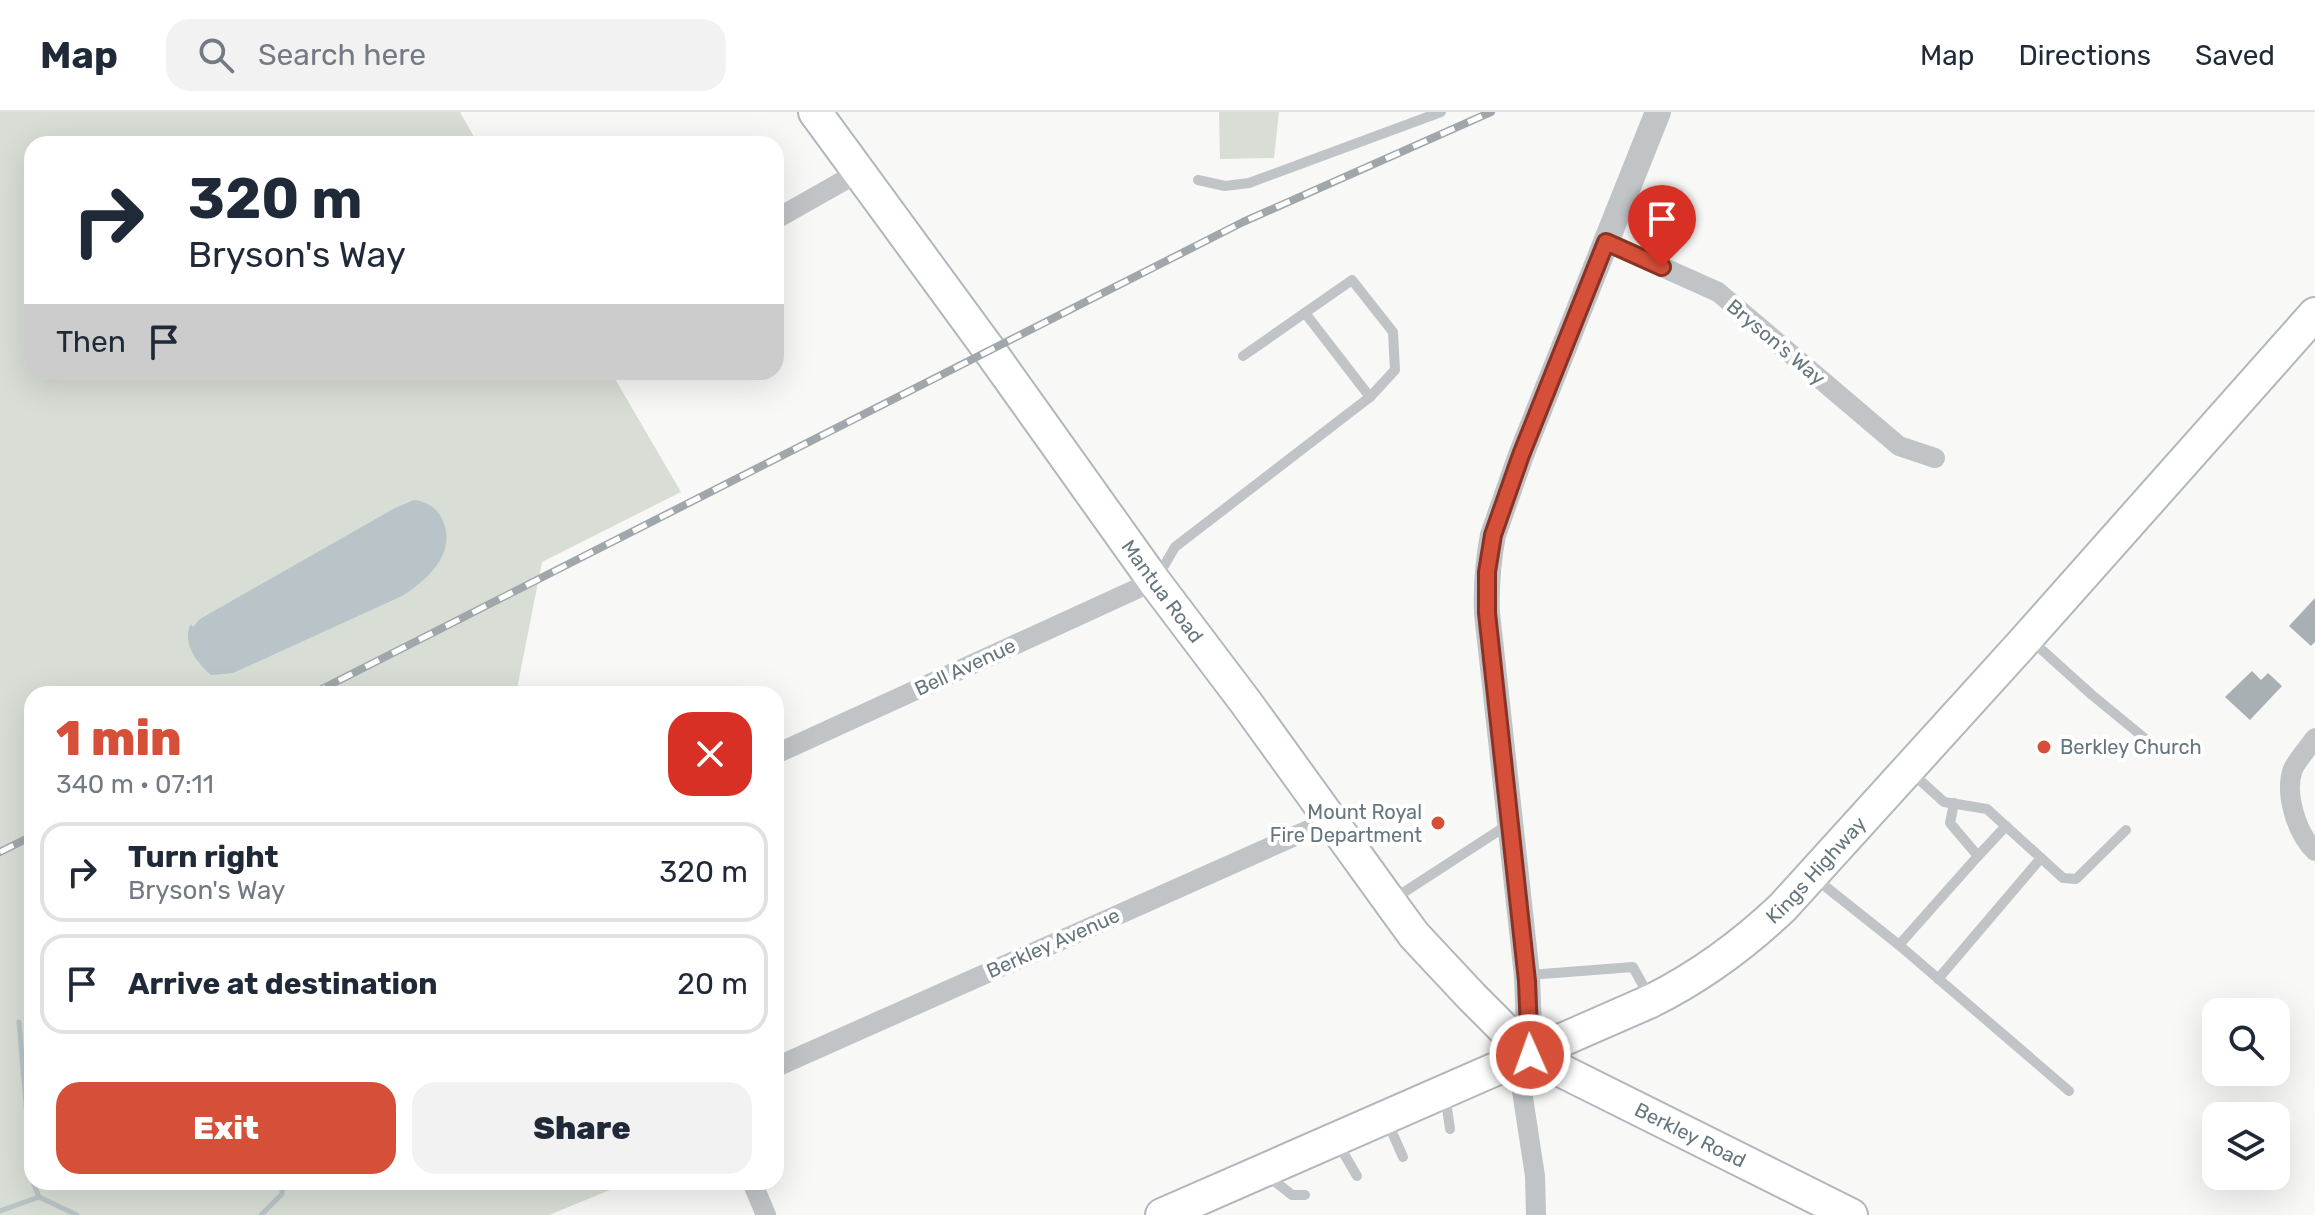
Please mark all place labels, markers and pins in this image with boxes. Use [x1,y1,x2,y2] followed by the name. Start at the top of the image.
[1628,185,1696,267] pin
[2060,735,2202,759] place label: Berkley Church
[2035,738,2053,756] marker: Berkley Church
[1270,800,1422,847] place label: Mount Royal Fire Department
[1429,814,1447,832] marker: Mount Royal Fire Department

